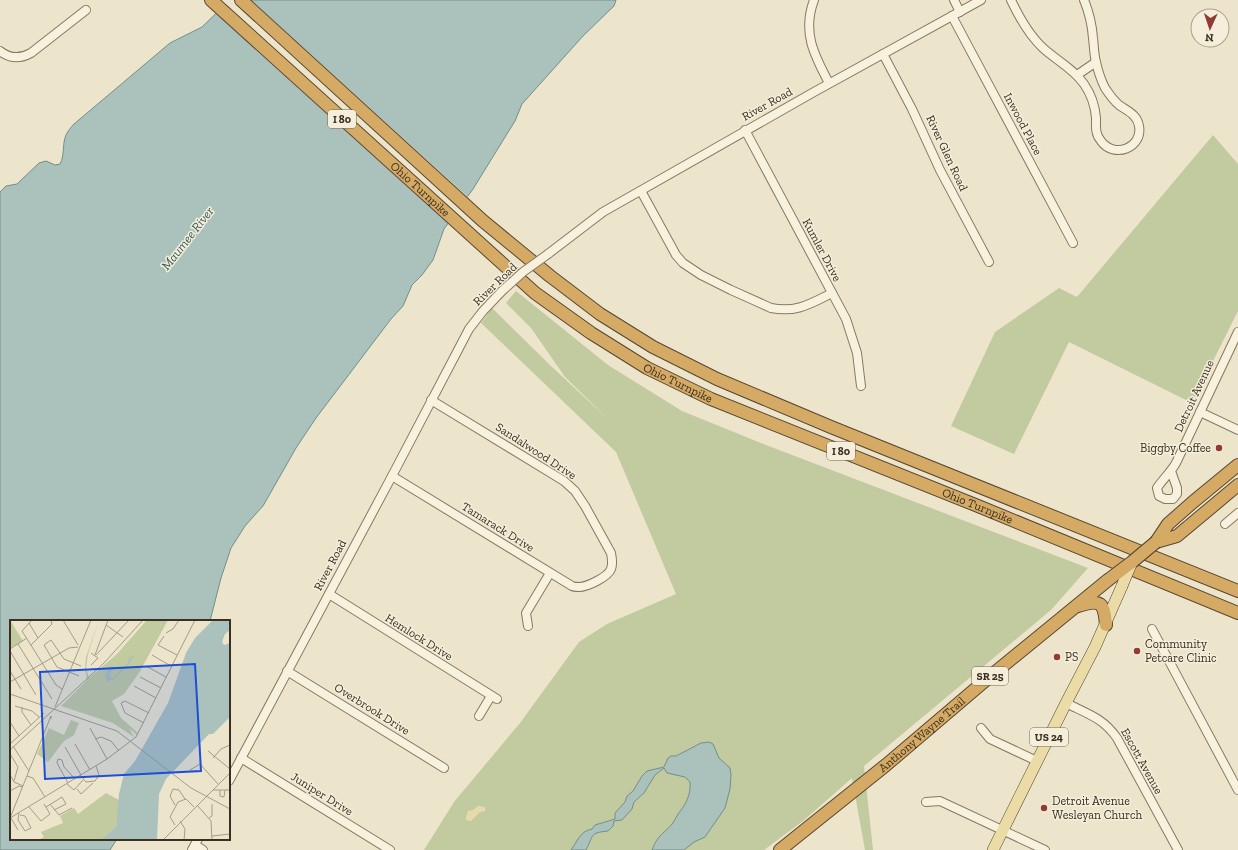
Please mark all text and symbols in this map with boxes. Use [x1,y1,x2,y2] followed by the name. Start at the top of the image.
[1190,8,1230,48] north arrow
[1204,31,1214,44] text: N
[739,84,795,124] street label: River Road
[1001,91,1045,158] street label: Inwood Place
[328,110,356,128] road number: I 80
[923,113,971,194] street label: River Glen Road
[388,159,453,220] street label: Ohio Turnpike
[158,203,217,273] water label: Maumee River
[800,216,845,284] street label: Kumler Drive
[470,259,520,308] street label: River Road
[1171,357,1217,434] street label: Detroit Avenue
[641,360,715,406] street label: Ohio Turnpike
[493,420,579,483] street label: Sandalwood Drive
[1140,441,1211,455] place label: Biggby Coffee
[827,442,855,460] road number: I 80
[1214,443,1224,453] marker: Biggby Coffee
[940,485,1015,527] street label: Ohio Turnpike
[459,499,537,555] street label: Tamarack Drive
[311,537,349,593] street label: River Road
[383,611,456,663] street label: Hemlock Drive
[10,620,230,840] inset map
[1145,637,1217,665] place label: Community Petcare Clinic
[1132,646,1142,656] marker: Community Petcare Clinic
[1065,650,1078,664] place label: PS
[1052,652,1062,662] marker: PS
[972,667,1008,685] road number: SR 25
[332,680,413,738] street label: Overbrook Drive
[876,694,968,775] street label: Anthony Wayne Trail
[1118,726,1166,797] street label: Escott Avenue
[1030,728,1068,746] road number: US 24
[288,769,356,819] street label: Juniper Drive
[1052,794,1142,822] place label: Detroit Avenue Wesleyan Church
[1039,803,1049,813] marker: Detroit Avenue Wesleyan Church

